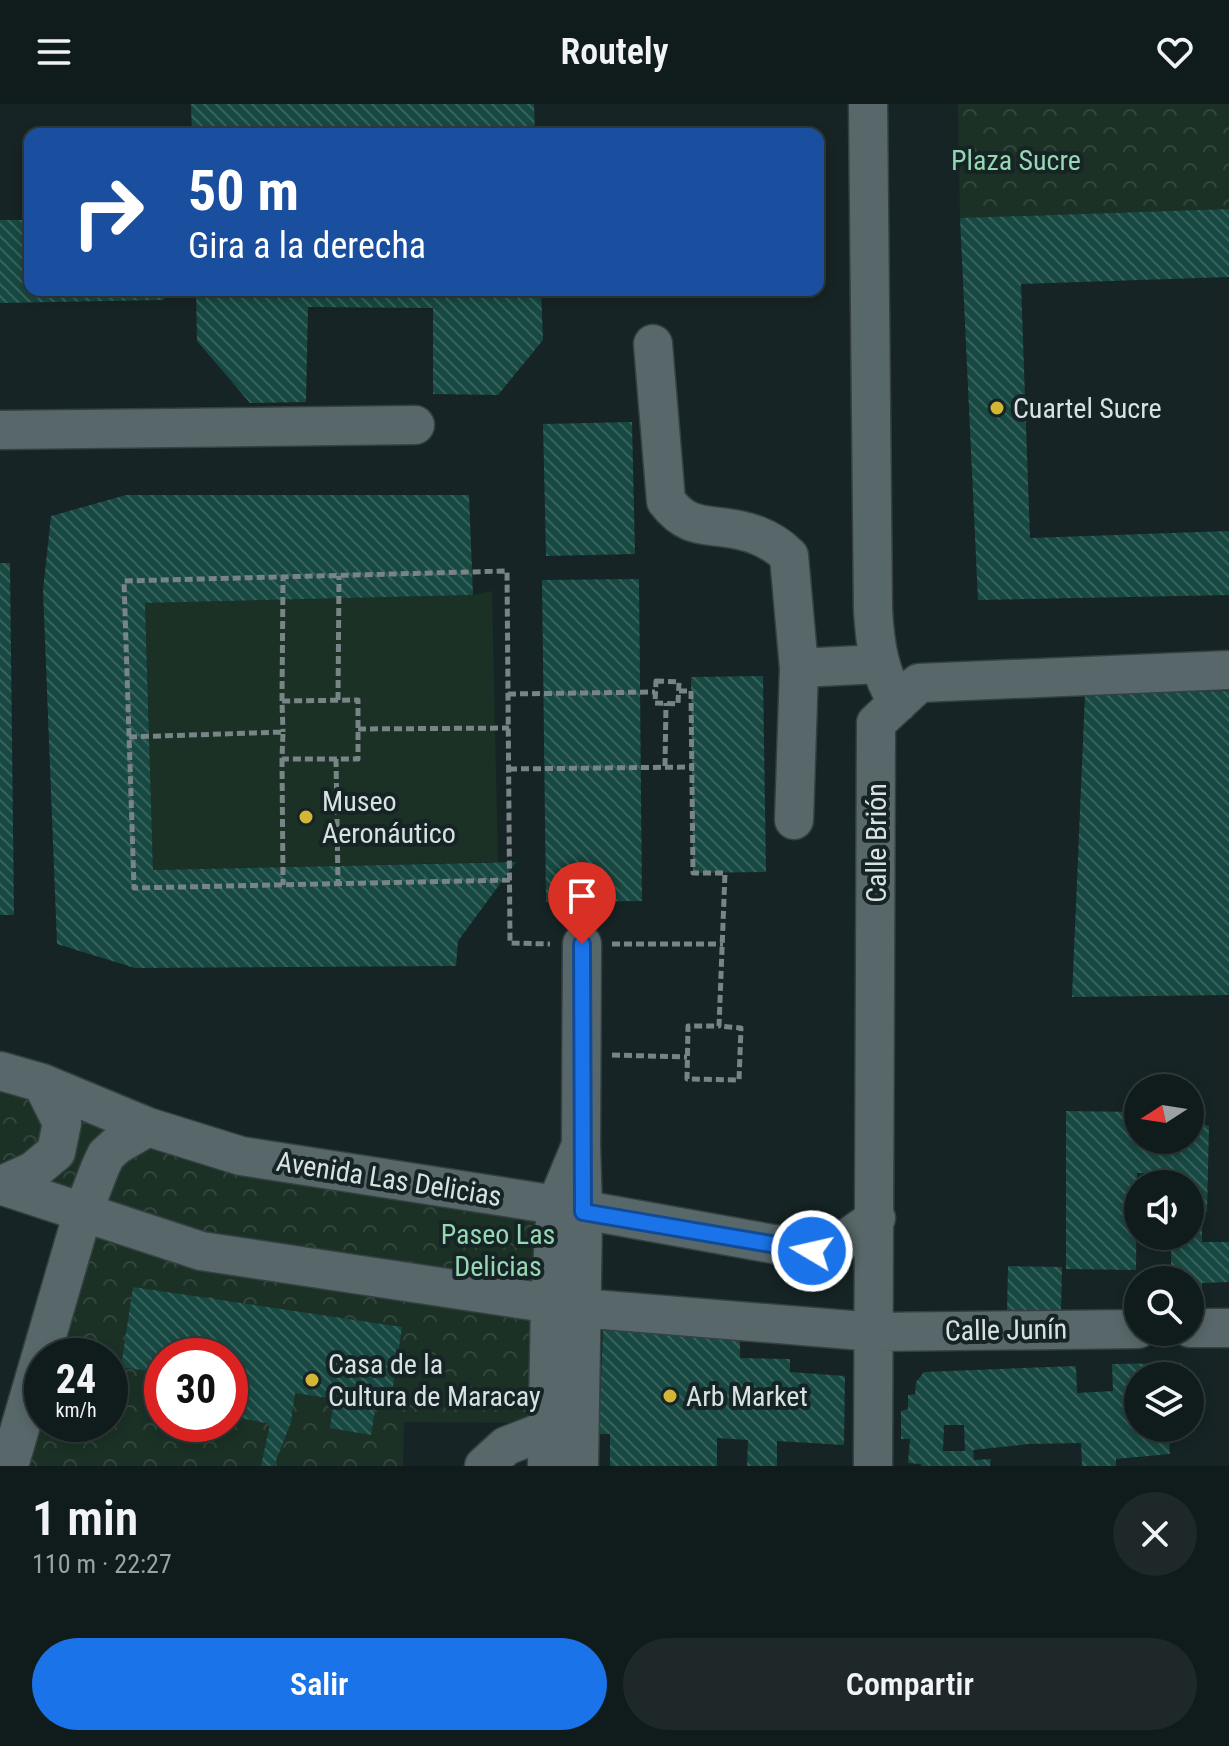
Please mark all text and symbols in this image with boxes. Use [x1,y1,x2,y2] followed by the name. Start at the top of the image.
[32,30,76,74] icon: menu
[1153,30,1197,74] icon: heart
[560,31,669,73] text: Routely
[951,144,1081,177] park label: Plaza Sucre
[188,158,299,224] text: 50 m
[56,160,160,264] icon: right
[188,225,426,267] text: Gira a la derecha
[1013,392,1162,425] place label: Cuartel Sucre
[988,399,1006,417] marker: Cuartel Sucre
[860,783,893,903] street label: Calle Brión
[322,785,456,850] place label: Museo Aeronáutico
[297,808,315,826] marker: Museo Aeronáutico
[548,862,616,944] pin
[560,874,604,918] icon: arrive
[1124,1074,1204,1154] north arrow
[1124,1074,1204,1442] map controls
[274,1145,504,1213] street label: Avenida Las Delicias
[1124,1170,1204,1250] button: sound
[770,1209,854,1293] position arrow
[441,1218,555,1283] park label: Paseo Las Delicias
[1124,1266,1204,1346] button: search
[944,1312,1068,1348] street label: Calle Junín
[144,1338,248,1442] speed limit sign: 30
[328,1348,541,1413] place label: Casa de la Cultura de Maracay
[56,1356,96,1403] text: 24
[1124,1362,1204,1442] button: layers
[303,1371,321,1389] marker: Casa de la Cultura de Maracay
[686,1380,808,1413] place label: Arb Market
[661,1387,679,1405] marker: Arb Market
[55,1398,97,1422] text: km/h
[32,1490,138,1547] text: 1 min
[1113,1492,1197,1576] button: close
[32,1549,172,1579] text: 110 m · 22:27
[32,1638,607,1730] button: Salir
[623,1638,1197,1730] button: Compartir

